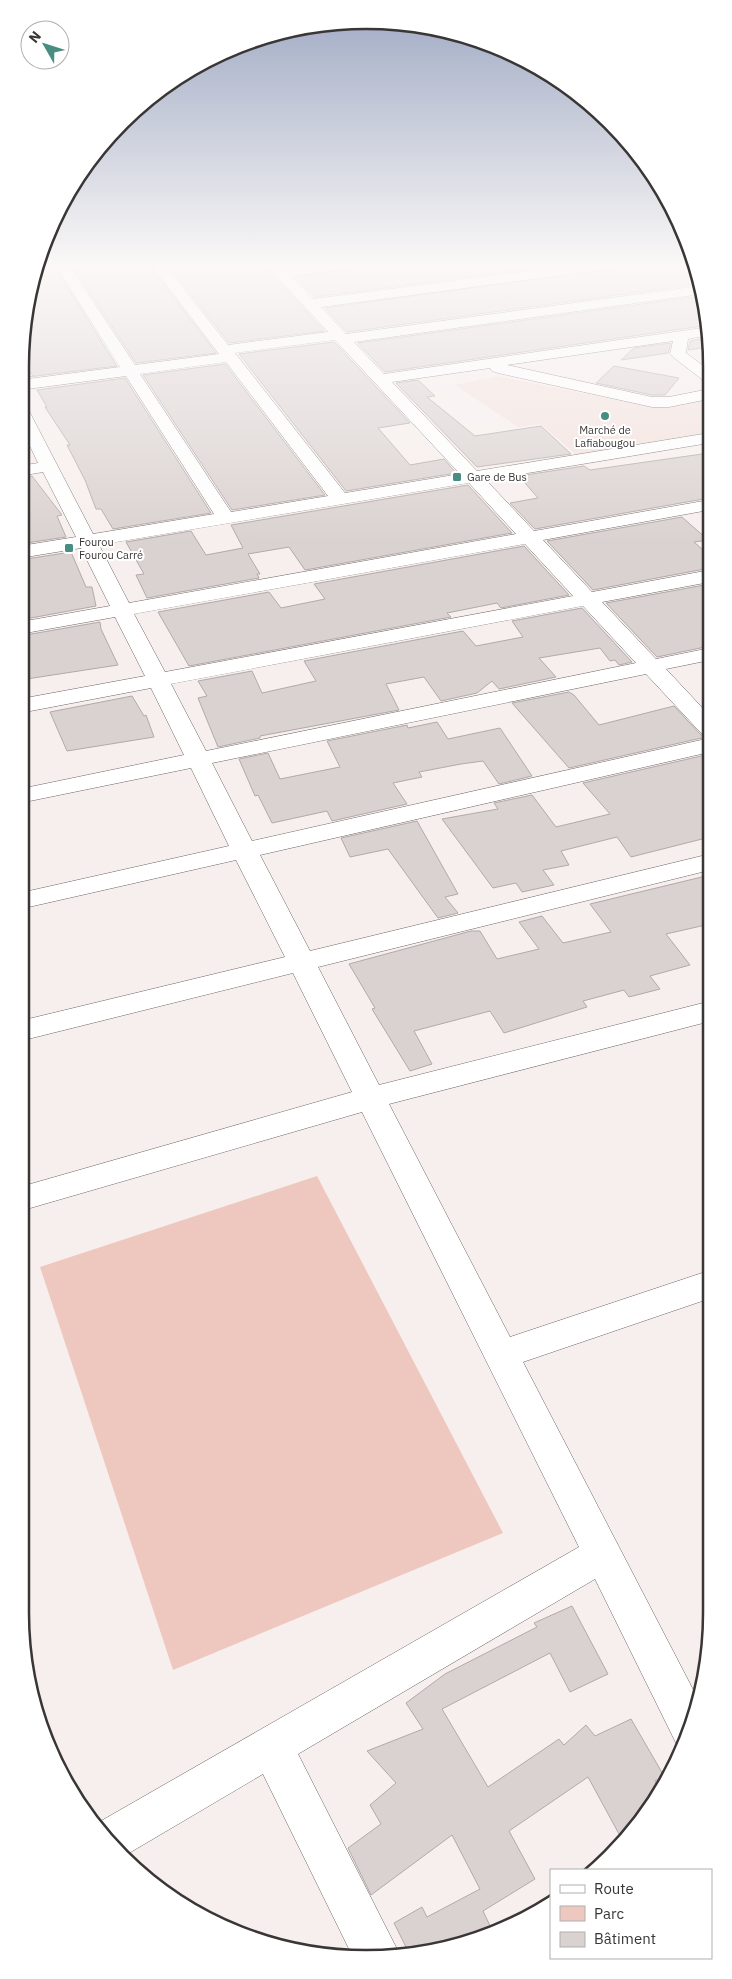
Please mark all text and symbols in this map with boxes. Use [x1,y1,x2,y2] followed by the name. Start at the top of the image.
[20,20,70,70] north arrow
[25,27,45,46] text: N
[599,410,611,422] marker: Marché de Lafiabougou
[575,423,635,450] place label: Marché de Lafiabougou
[467,470,527,484] place label: Gare de Bus
[451,471,463,483] marker: Gare de Bus
[79,535,143,562] place label: Fourou Fourou Carré
[63,542,75,554] marker: Fourou Fourou Carré
[550,1869,712,1959] legend
[594,1879,634,1898] text: Route
[594,1904,624,1923] text: Parc
[594,1929,656,1948] text: Bâtiment

